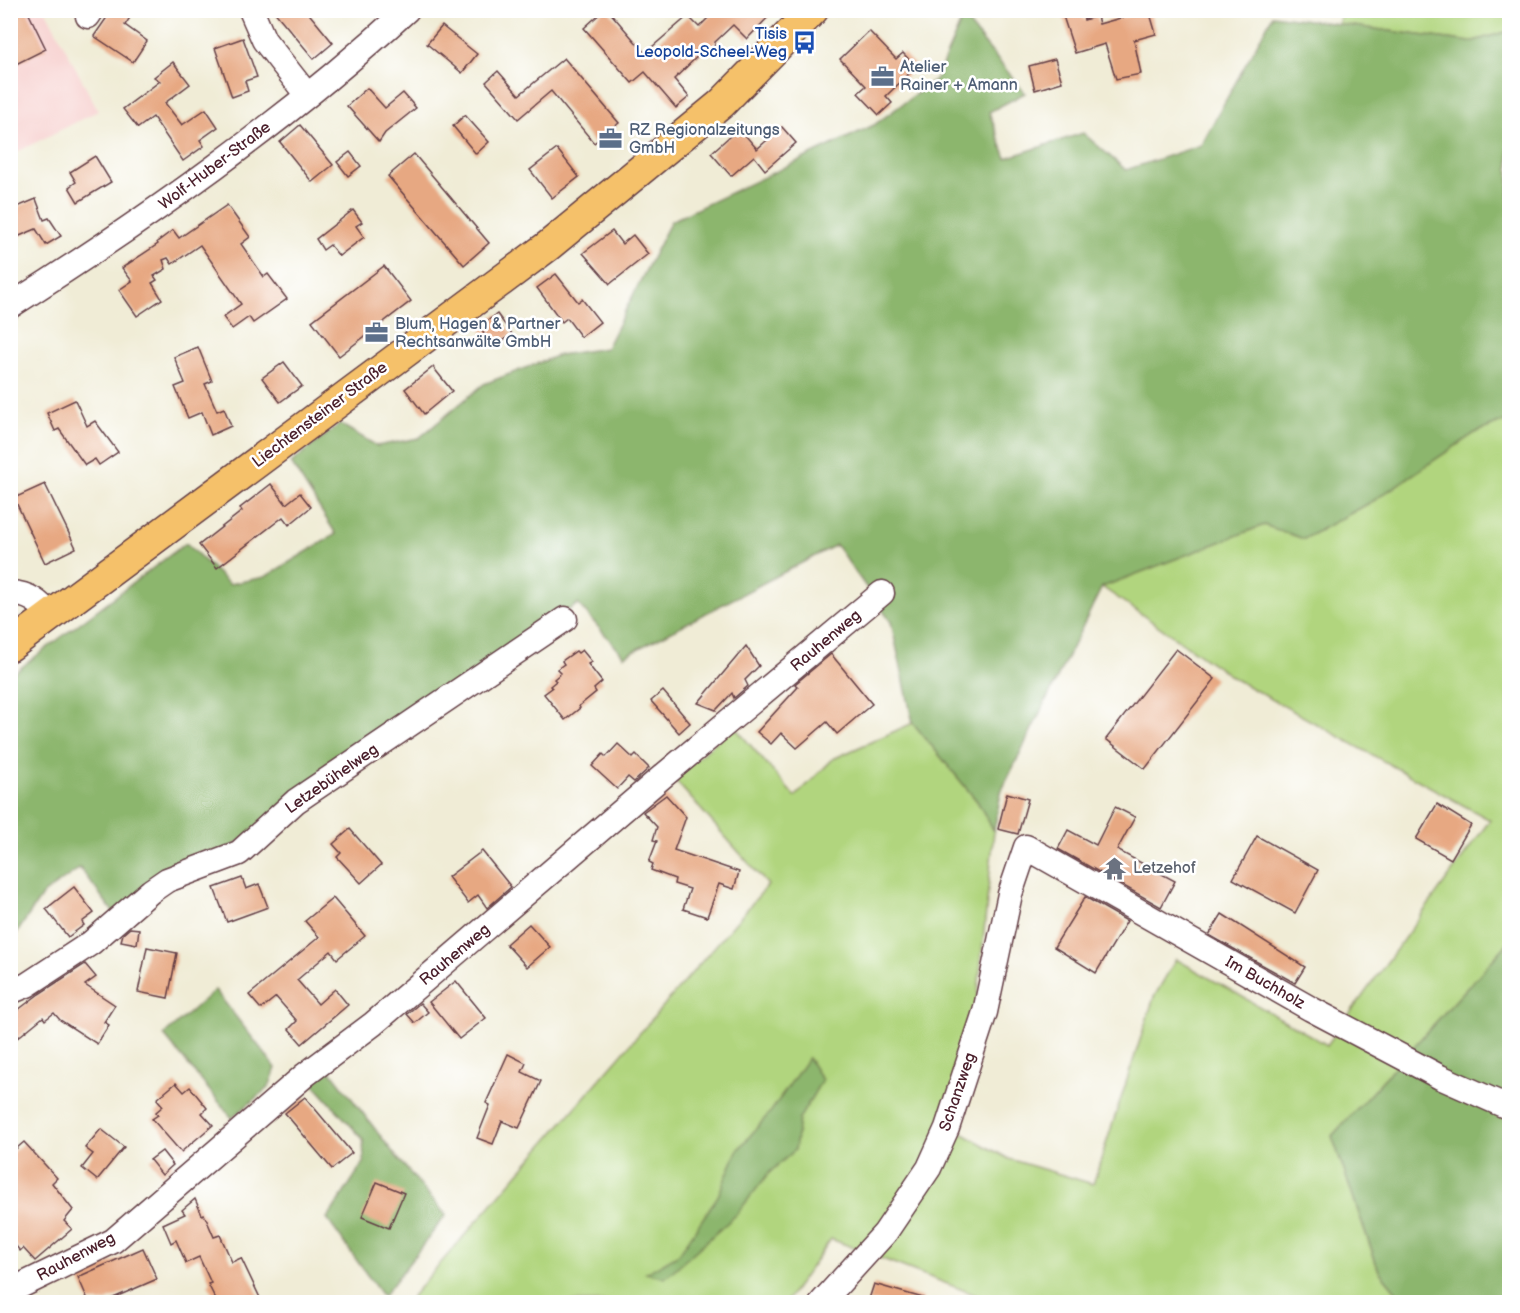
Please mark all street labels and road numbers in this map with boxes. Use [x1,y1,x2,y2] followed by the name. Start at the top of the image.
[155,118,275,214] street label: Wolf-Huber-Straße
[249,358,392,472] street label: Liechtensteiner Straße
[787,606,865,676] street label: Rauhenweg
[282,740,382,818] street label: Letzebühelweg
[416,920,494,990] street label: Rauhenweg
[1222,953,1309,1014] street label: Im Buchholz
[936,1050,980,1134] street label: Schanzweg
[34,1228,118,1286] street label: Rauhenweg

